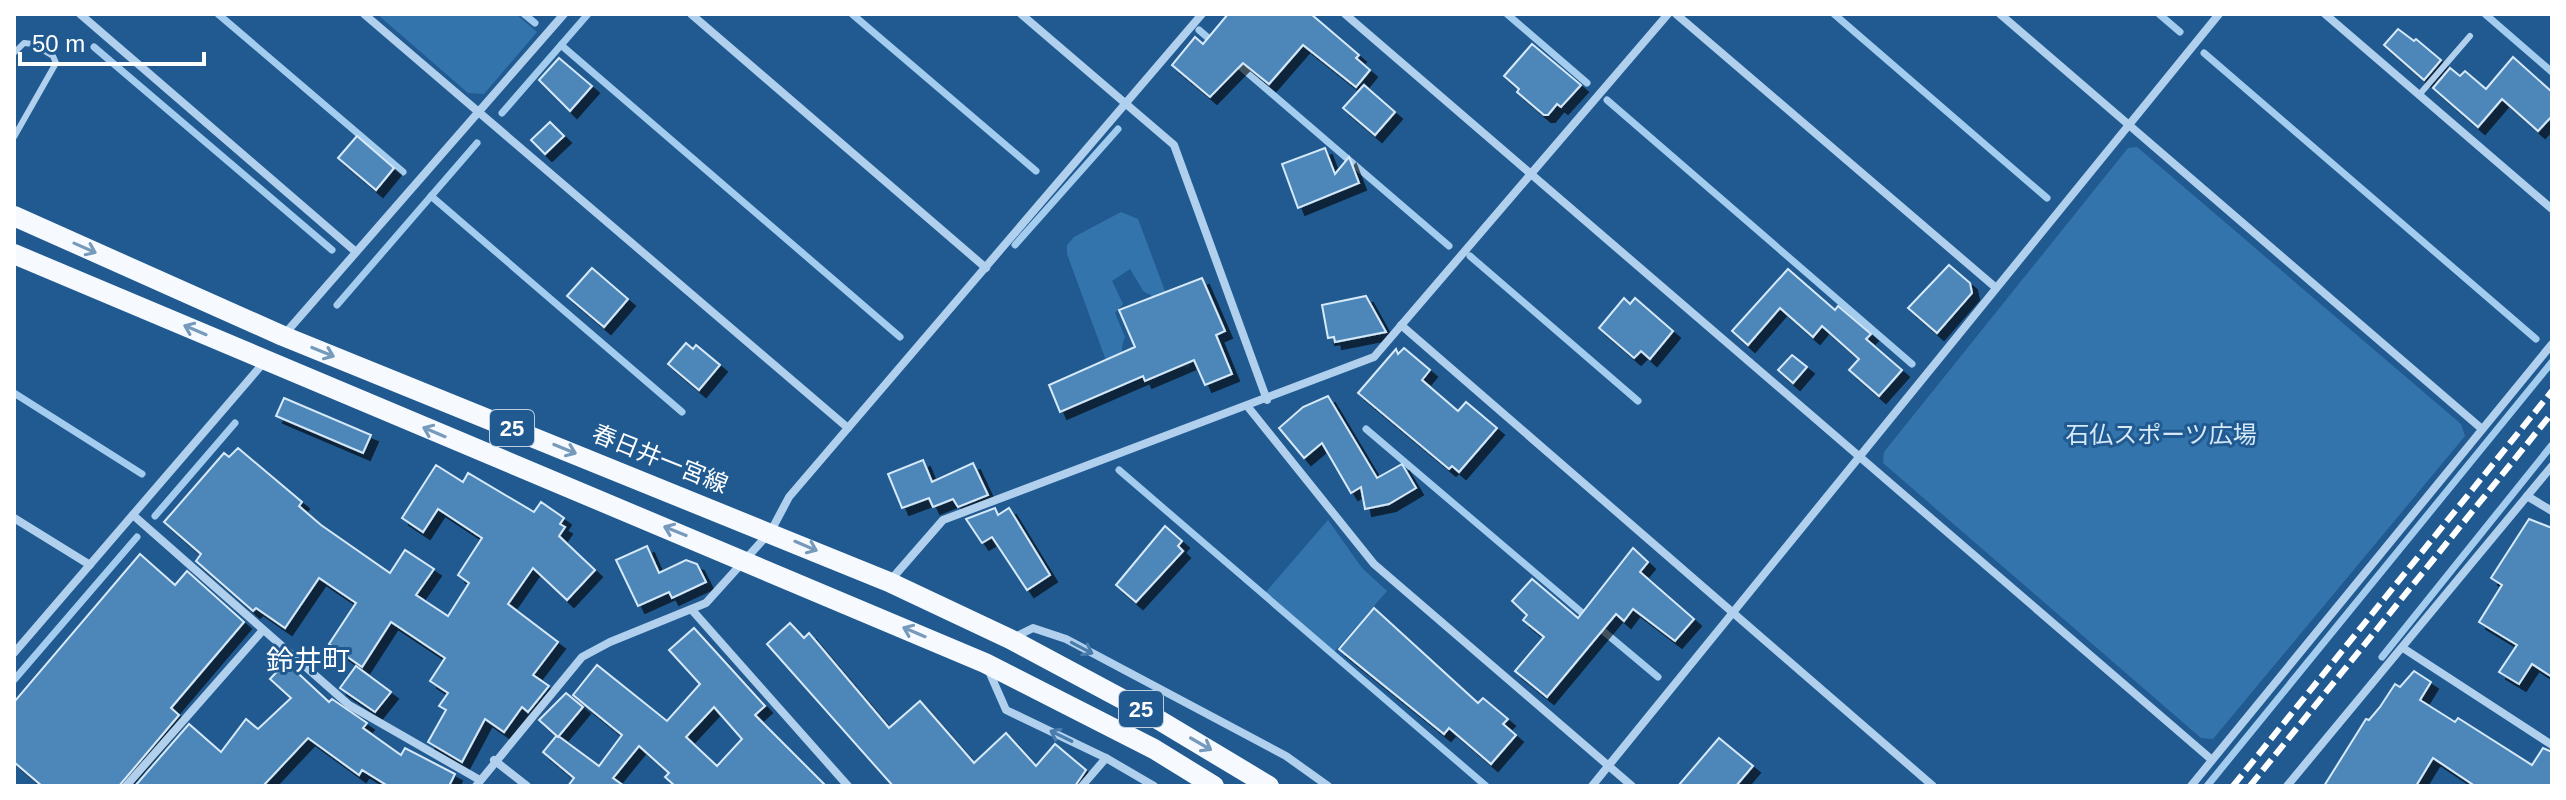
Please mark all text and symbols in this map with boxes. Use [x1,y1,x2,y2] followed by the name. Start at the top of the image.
[20,16,204,66] scale bar
[32,30,85,57] text: 50 m
[73,241,97,256] one-way arrow
[183,321,208,336] one-way arrow
[310,346,335,360] one-way arrow
[490,410,534,446] road number: 25
[588,419,732,498] street label: 春日井一宮線
[2065,421,2257,448] park label: 石仏スポーツ広場
[422,423,447,438] one-way arrow
[552,443,577,457] one-way arrow
[663,523,688,537] one-way arrow
[793,540,818,555] one-way arrow
[902,624,927,639] one-way arrow
[1069,640,1093,656] one-way arrow
[266,645,350,676] district label: 鈴井町
[1119,691,1163,727] road number: 25
[1049,728,1073,743] one-way arrow
[1189,736,1212,752] one-way arrow

